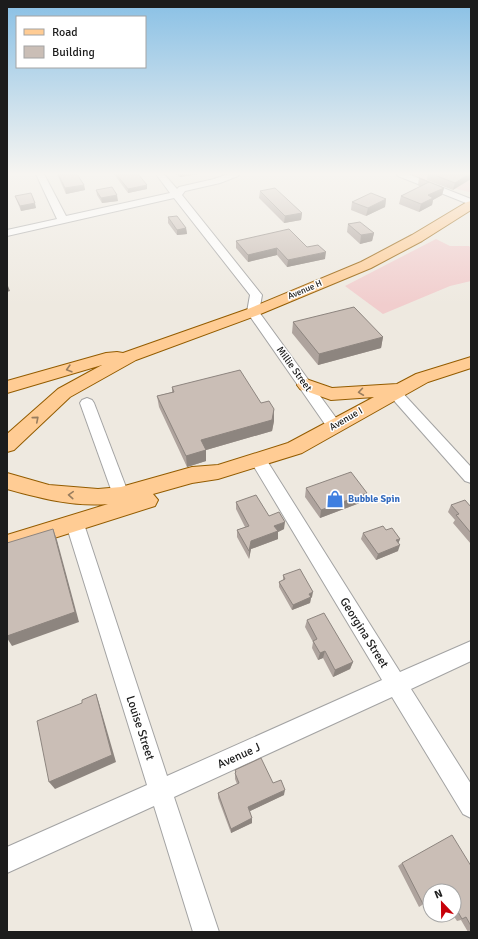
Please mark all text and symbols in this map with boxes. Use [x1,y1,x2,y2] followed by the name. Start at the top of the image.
[16,16,146,68] legend
[52,25,78,40] text: Road
[52,45,95,60] text: Building
[286,278,324,302] street label: Avenue H
[274,344,315,394] street label: Millie Street
[65,364,72,373] one-way arrow
[358,387,364,396] one-way arrow
[327,405,365,433] street label: Avenue I
[31,416,38,423] one-way arrow
[325,489,345,509] shop icon: Bubble Spin
[68,490,74,499] one-way arrow
[348,493,400,505] place label: Bubble Spin
[336,595,392,671] street label: Georgina Street
[122,694,158,762] street label: Louise Street
[215,740,263,772] street label: Avenue J
[422,883,462,923] north arrow
[432,887,444,902] text: N

